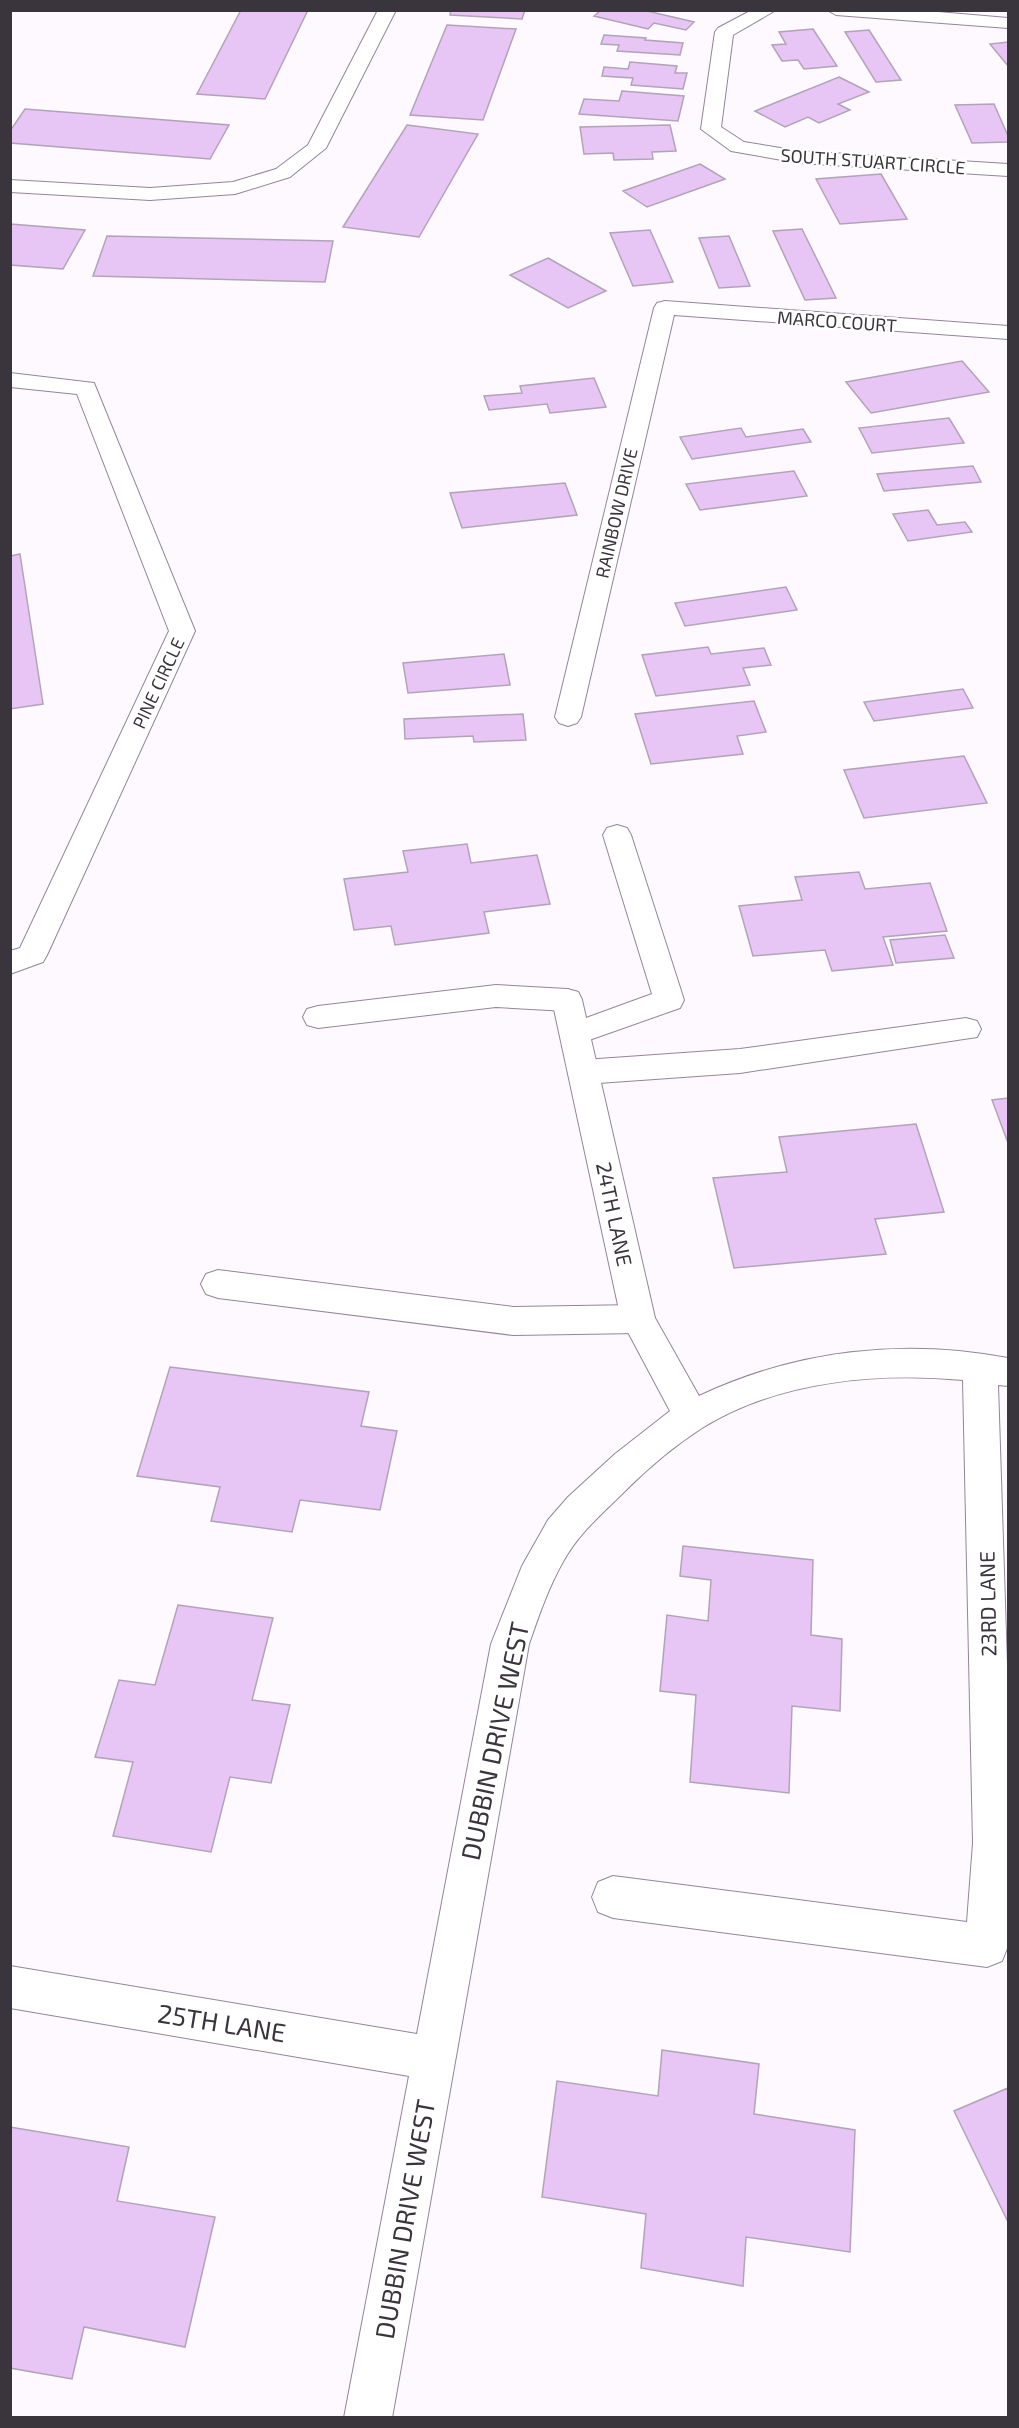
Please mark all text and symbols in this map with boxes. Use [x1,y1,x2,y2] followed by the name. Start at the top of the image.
[780,144,966,178] street label: SOUTH STUART CIRCLE
[777,306,898,336] street label: MARCO COURT
[590,446,642,580] street label: RAINBOW DRIVE
[127,634,189,732] street label: PINE CIRCLE
[592,1160,638,1268] street label: 24TH LANE
[974,1551,1000,1657] street label: 23RD LANE
[454,1619,534,1863] street label: DUBBIN DRIVE WEST
[156,1997,288,2047] street label: 25TH LANE
[368,2097,440,2341] street label: DUBBIN DRIVE WEST

